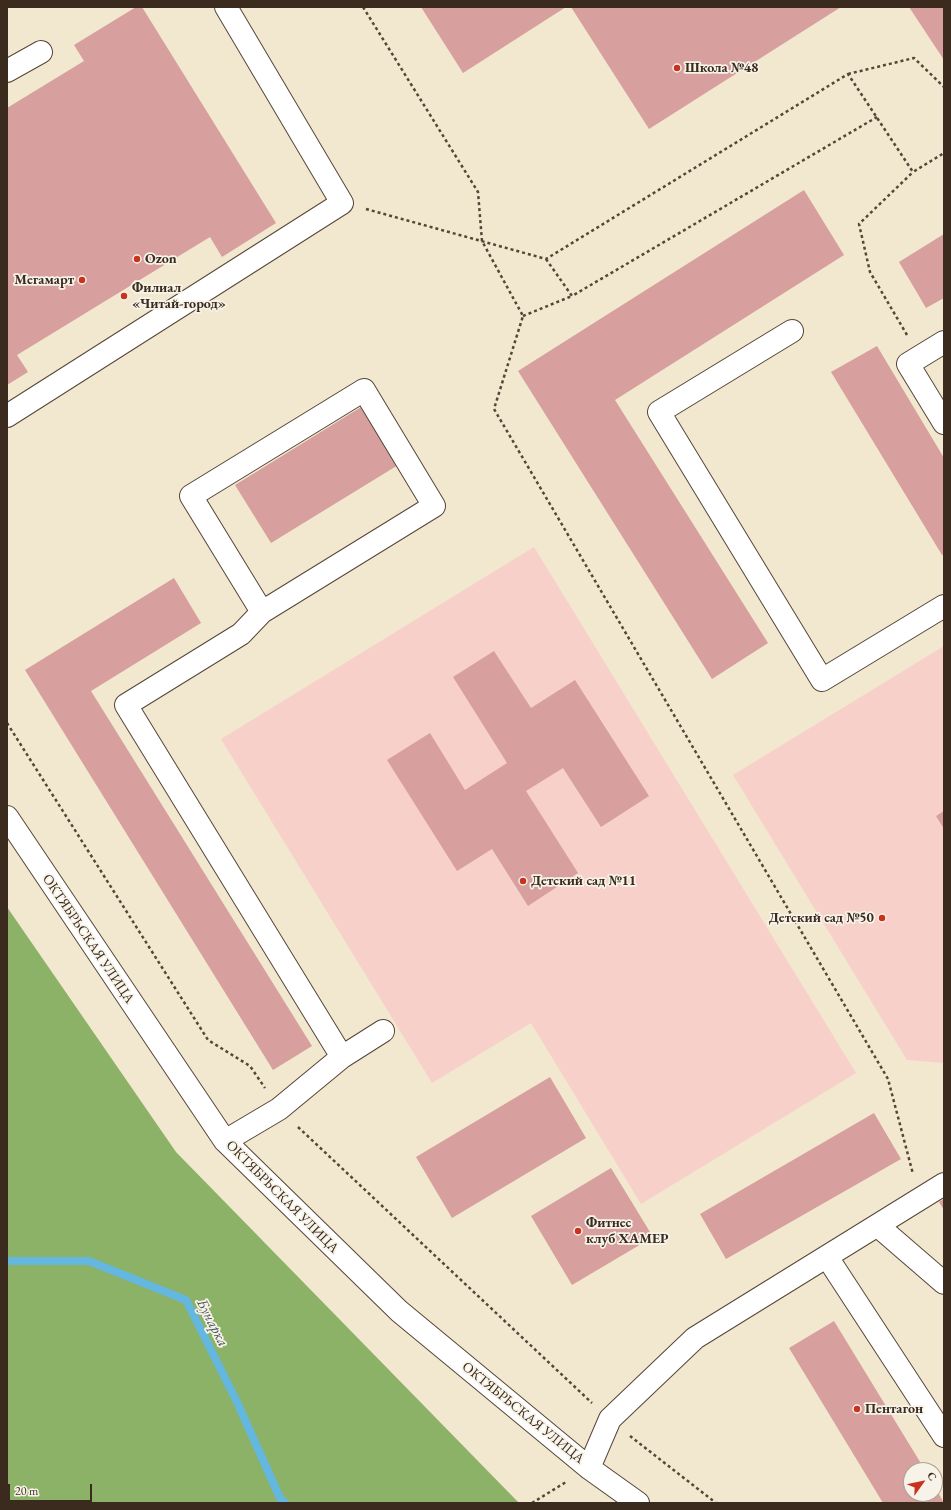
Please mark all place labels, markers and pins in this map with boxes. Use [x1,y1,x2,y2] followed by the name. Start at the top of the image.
[685,60,758,76] place label: Школа №48
[672,63,682,73] marker: Школа №48
[145,251,177,267] place label: Ozon
[132,254,142,264] marker: Ozon
[14,272,74,288] place label: Мегамарт
[77,275,87,285] marker: Мегамарт
[132,280,226,312] place label: Филиал «Читай-город»
[119,291,129,301] marker: Филиал «Читай-город»
[531,873,636,889] place label: Детский сад №11
[518,876,528,886] marker: Детский сад №11
[769,910,874,926] place label: Детский сад №50
[877,913,887,923] marker: Детский сад №50
[586,1215,669,1248] place label: Фитнес клуб ХАМЕР
[573,1226,583,1236] marker: Фитнес клуб ХАМЕР
[865,1401,923,1417] place label: Пентагон
[852,1404,862,1414] marker: Пентагон

